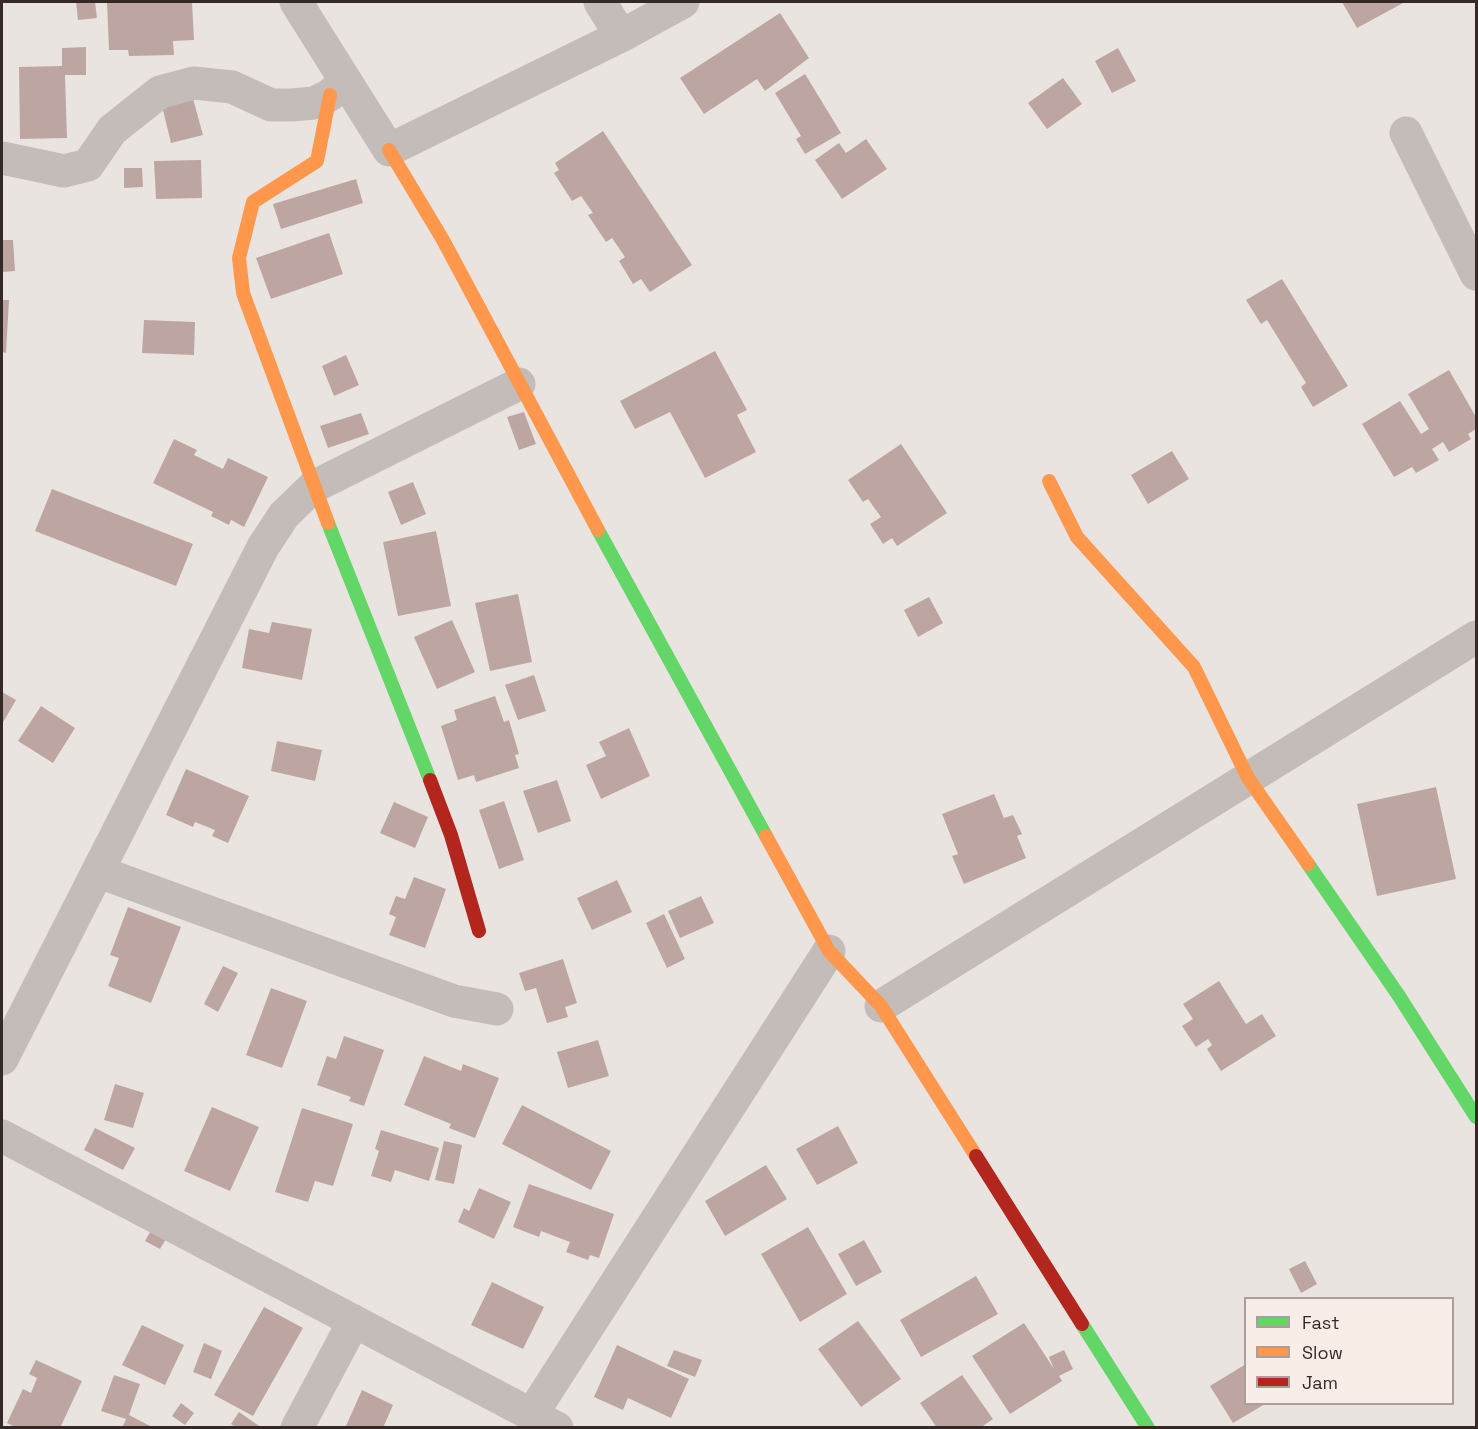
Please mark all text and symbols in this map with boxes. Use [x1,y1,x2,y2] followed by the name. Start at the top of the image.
[1244,1297,1454,1405] legend
[1302,1311,1339,1334] text: Fast
[1302,1341,1343,1364] text: Slow
[1302,1371,1338,1394] text: Jam

